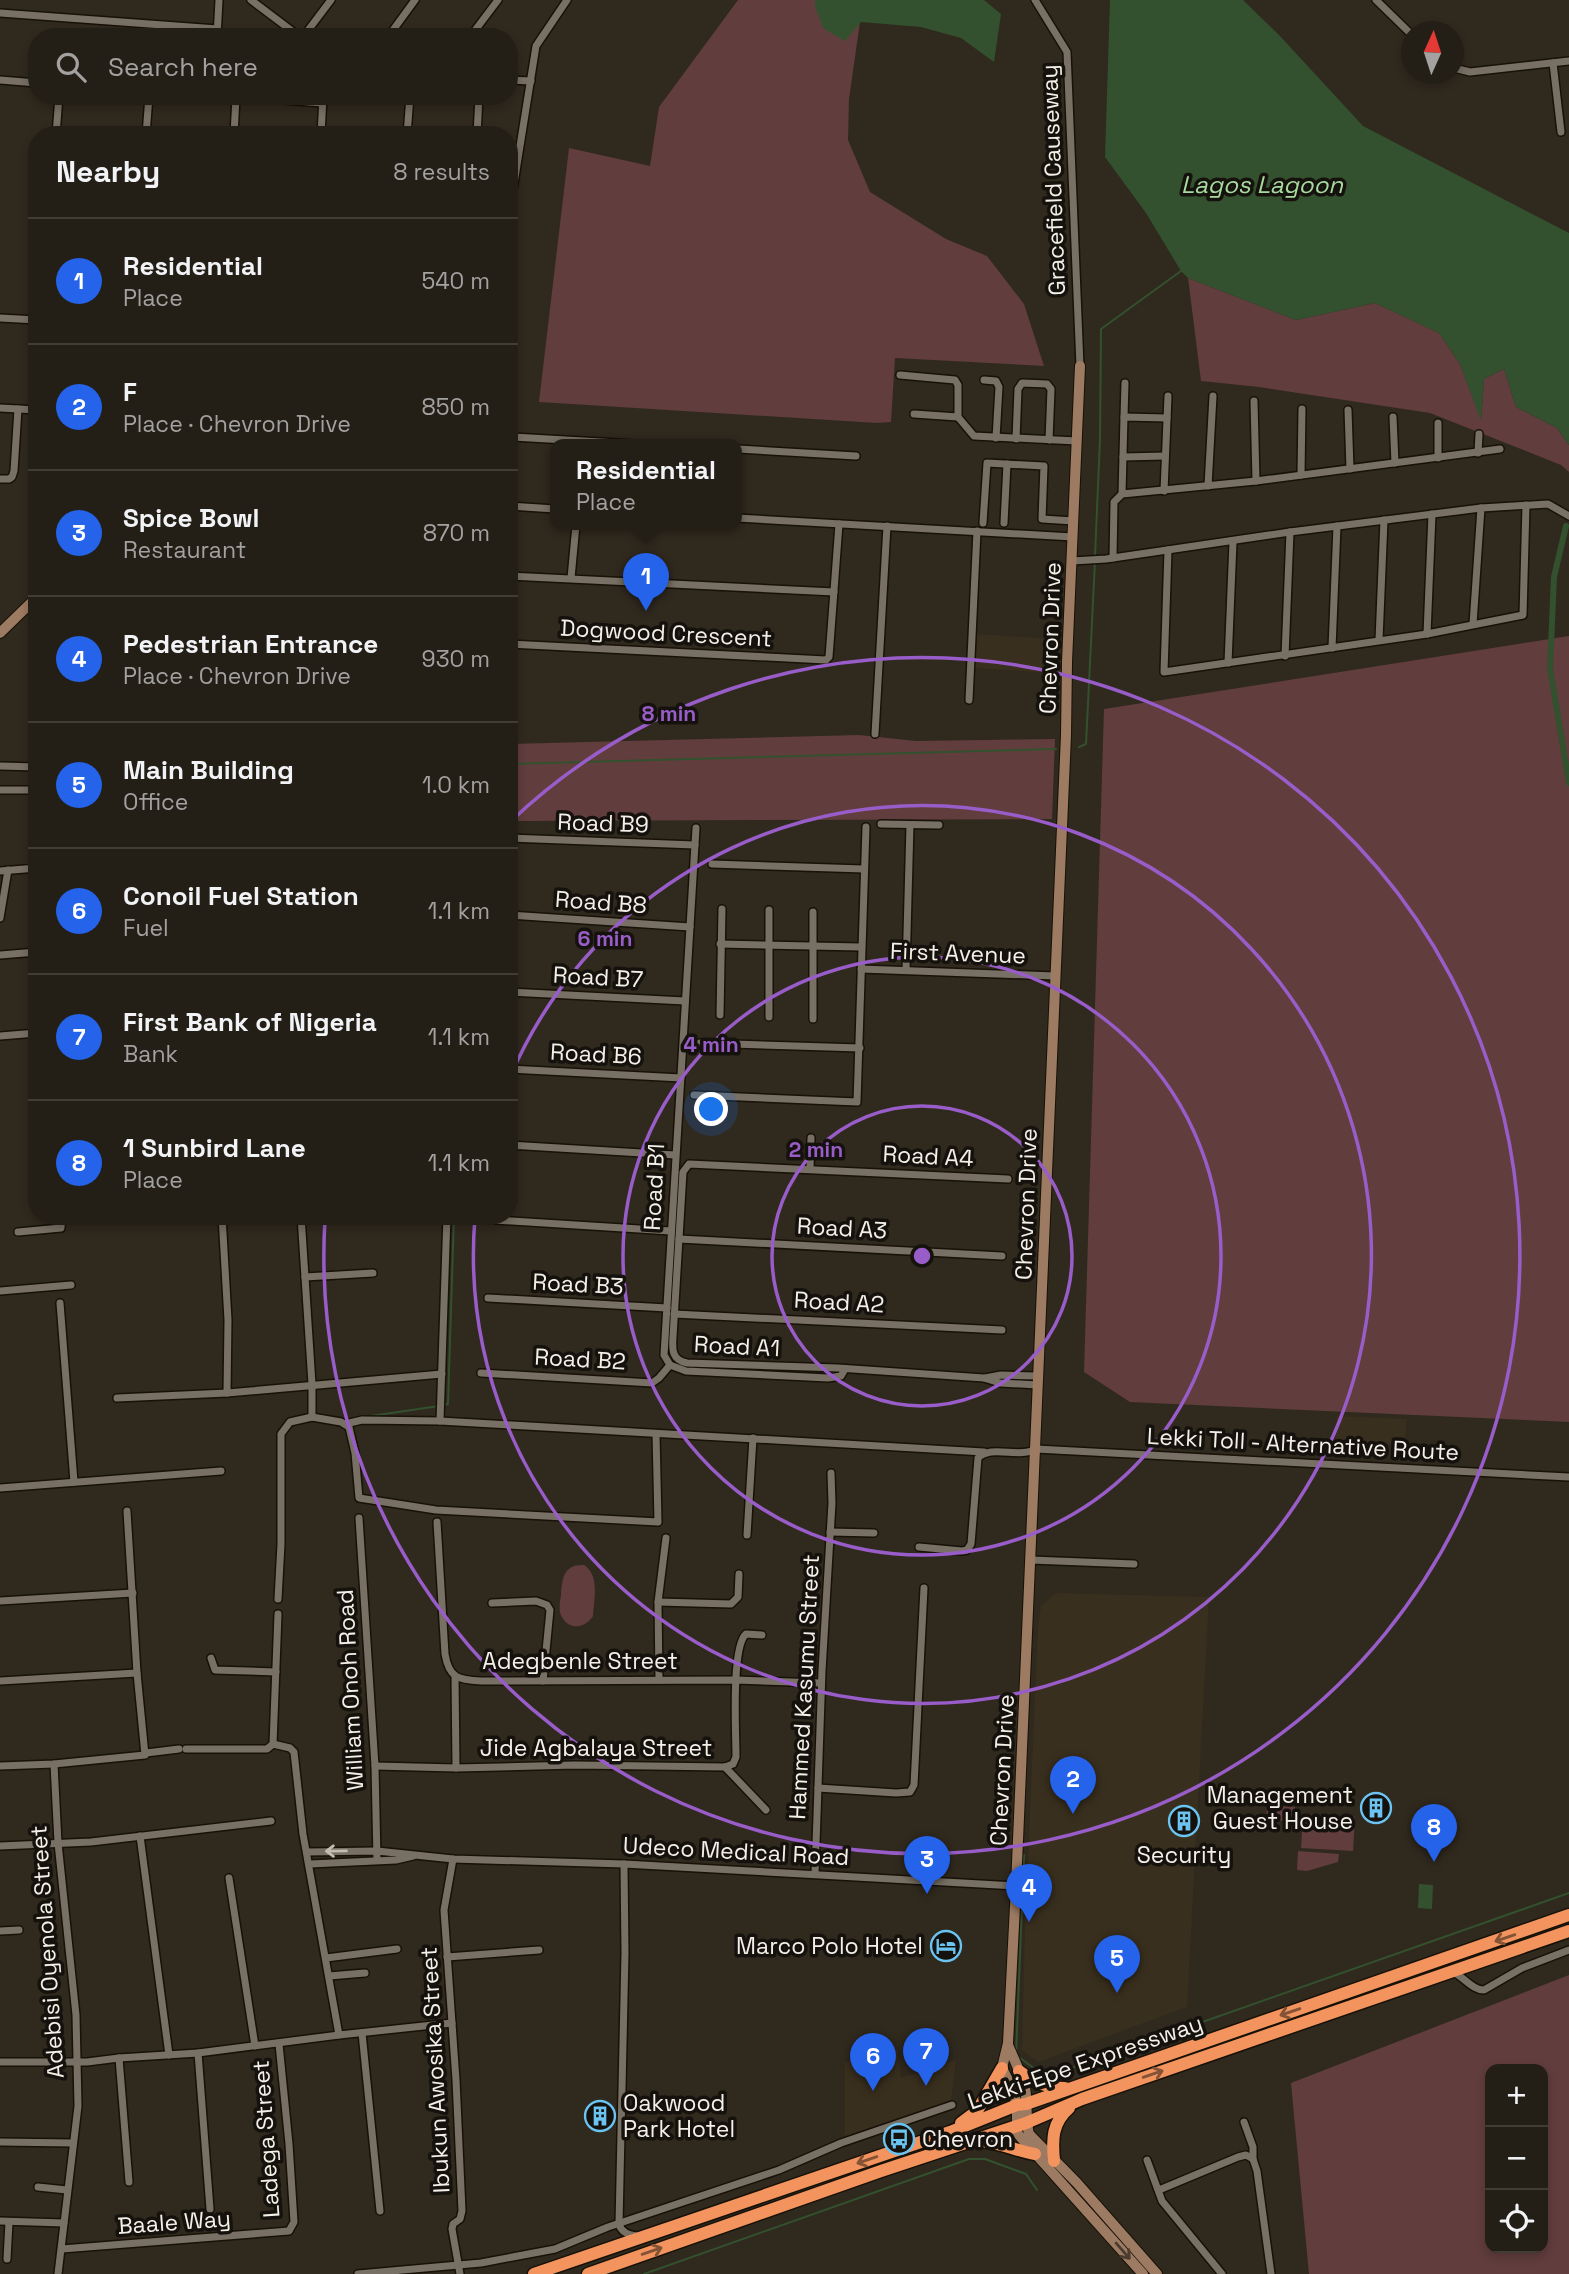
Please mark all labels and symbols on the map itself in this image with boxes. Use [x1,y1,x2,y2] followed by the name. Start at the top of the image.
[1401,21,1464,84] north arrow
[1034,64,1072,296] street label: Gracefield Causeway
[1181,169,1344,200] water label: Lagos Lagoon
[623,553,669,611] pin: 1
[1032,562,1068,714] street label: Chevron Drive
[559,612,773,654] street label: Dogwood Crescent
[642,700,696,727] text: 8 min
[557,806,649,840] street label: Road B9
[554,884,648,920] street label: Road B8
[578,925,632,952] text: 6 min
[890,936,1026,970] street label: First Avenue
[552,960,644,994] street label: Road B7
[683,1031,739,1058] text: 4 min
[549,1037,643,1071] street label: Road B6
[694,1092,728,1126] your location
[1008,1128,1044,1280] street label: Chevron Drive
[789,1136,843,1163] text: 2 min
[882,1139,974,1173] street label: Road A4
[637,1143,671,1231] street label: Road B1
[796,1211,888,1245] street label: Road A3
[910,1244,934,1268] centre of rings
[532,1267,624,1301] street label: Road B3
[793,1285,885,1319] street label: Road A2
[693,1329,781,1363] street label: Road A1
[534,1342,626,1376] street label: Road B2
[1146,1421,1460,1467] street label: Lekki Toll - Alternative Route
[782,1554,826,1820] street label: Hammed Kasumu Street
[330,1588,370,1792] street label: William Onoh Road
[482,1646,678,1676] street label: Adegbenle Street
[983,1693,1021,1847] street label: Chevron Drive
[480,1733,712,1763] street label: Jide Agbalaya Street
[1050,1756,1096,1814] pin: 2
[1207,1780,1353,1836] place label: Management Guest House
[1359,1791,1393,1825] building icon: Management Guest House
[1167,1804,1201,1838] building icon: Security
[1411,1804,1457,1862] pin: 8
[23,1825,71,2079] street label: Adebisi Oyenola Street
[622,1830,850,1872] street label: Udeco Medical Road
[904,1836,950,1894] pin: 3
[1137,1840,1231,1870] place label: Security
[325,1845,348,1858] one-way arrow
[1006,1864,1052,1922] pin: 4
[929,1929,963,1963] hotel icon: Marco Polo Hotel
[736,1931,923,1961] place label: Marco Polo Hotel
[1494,1933,1516,1945] one-way arrow
[1094,1935,1140,1993] pin: 5
[414,1946,456,2194] street label: Ibukun Awosika Street
[1279,2007,1301,2019] one-way arrow
[963,2008,1207,2116] street label: Lekki-Epe Expressway
[903,2028,949,2086] pin: 7
[850,2033,896,2091] pin: 6
[246,2059,286,2219] street label: Ladega Street
[1142,2067,1164,2079] one-way arrow
[623,2088,735,2144] place label: Oakwood Park Hotel
[583,2099,617,2133] building icon: Oakwood Park Hotel
[882,2122,916,2156] bus stop icon: Chevron
[922,2124,1013,2154] place label: Chevron
[856,2154,878,2167] one-way arrow
[116,2203,232,2241] street label: Baale Way
[1115,2241,1131,2259] one-way arrow
[641,2244,663,2256] one-way arrow

